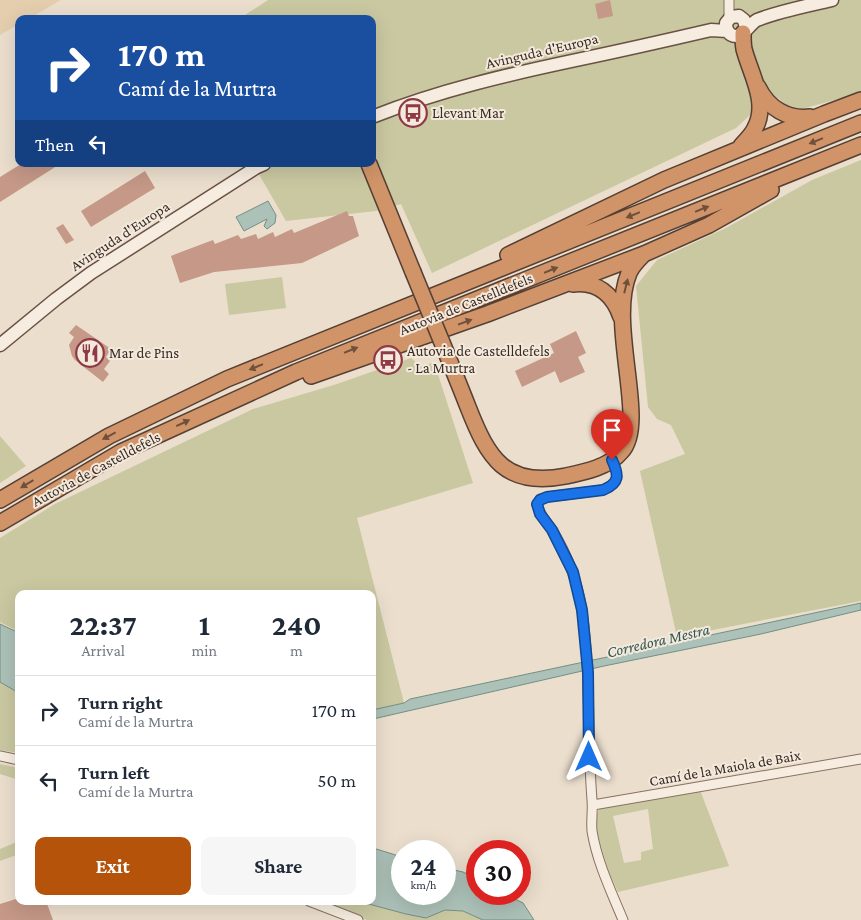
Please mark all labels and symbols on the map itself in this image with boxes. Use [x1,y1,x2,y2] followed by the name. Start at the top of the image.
[484,30,600,73] street label: Avinguda d'Europa
[398,98,428,128] bus stop icon: Llevant Mar
[432,105,505,121] place label: Llevant Mar
[809,138,823,146] one-way arrow
[68,198,173,275] street label: Avinguda d'Europa
[695,205,710,213] one-way arrow
[625,212,640,219] one-way arrow
[544,266,559,274] one-way arrow
[397,270,535,338] street label: Autovia de Castelldefels
[622,278,630,293] one-way arrow
[458,318,473,325] one-way arrow
[75,338,105,368] restaurant icon: Mar de Pins
[407,343,550,376] place label: Autovia de Castelldefels - La Murtra
[109,345,179,361] place label: Mar de Pins
[373,345,403,375] bus stop icon: Autovia de Castelldefels - La Murtra
[344,346,359,353] one-way arrow
[248,363,263,371] one-way arrow
[591,409,633,460] pin
[176,419,190,427] one-way arrow
[29,428,163,510] street label: Autovia de Castelldefels
[102,432,117,440] one-way arrow
[20,479,33,488] one-way arrow
[605,620,712,661] water label: Corredora Mestra
[562,730,614,782] position arrow
[648,747,802,789] street label: Camí de la Maiola de Baix
[466,840,531,905] speed limit sign: 30

